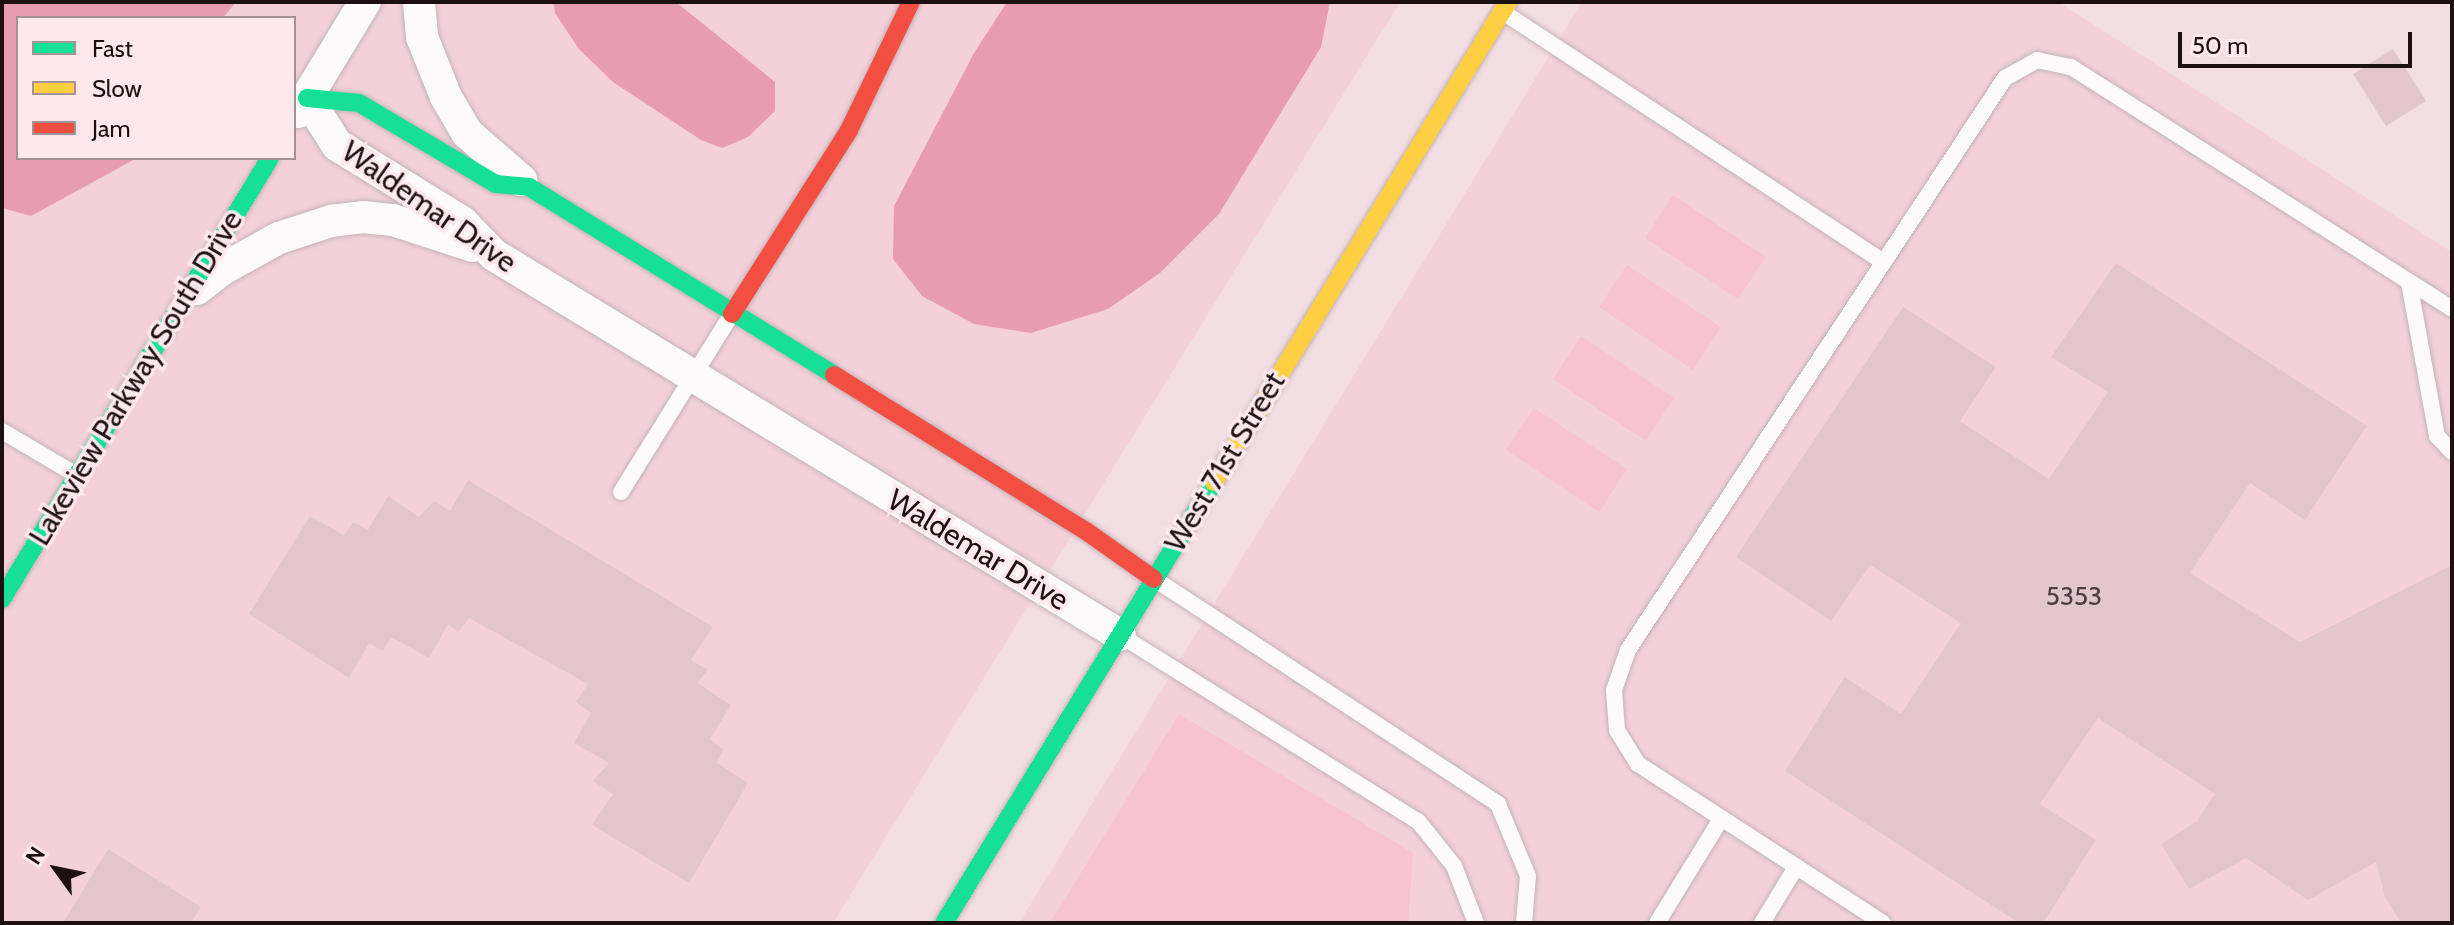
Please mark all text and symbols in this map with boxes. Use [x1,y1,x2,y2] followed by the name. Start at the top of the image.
[16,16,296,160] legend
[2182,16,2416,66] scale bar
[2192,31,2248,60] text: 50 m
[92,34,133,63] text: Fast
[92,74,142,103] text: Slow
[92,114,130,143] text: Jam
[335,134,523,280] street label: Waldemar Drive
[22,204,250,552] street label: Lakeview Parkway South Drive
[1157,366,1293,558] street label: West 71st Street
[881,482,1075,618] street label: Waldemar Drive
[2046,581,2102,613] house number: 5353
[16,829,96,909] north arrow
[20,842,51,870] text: N

